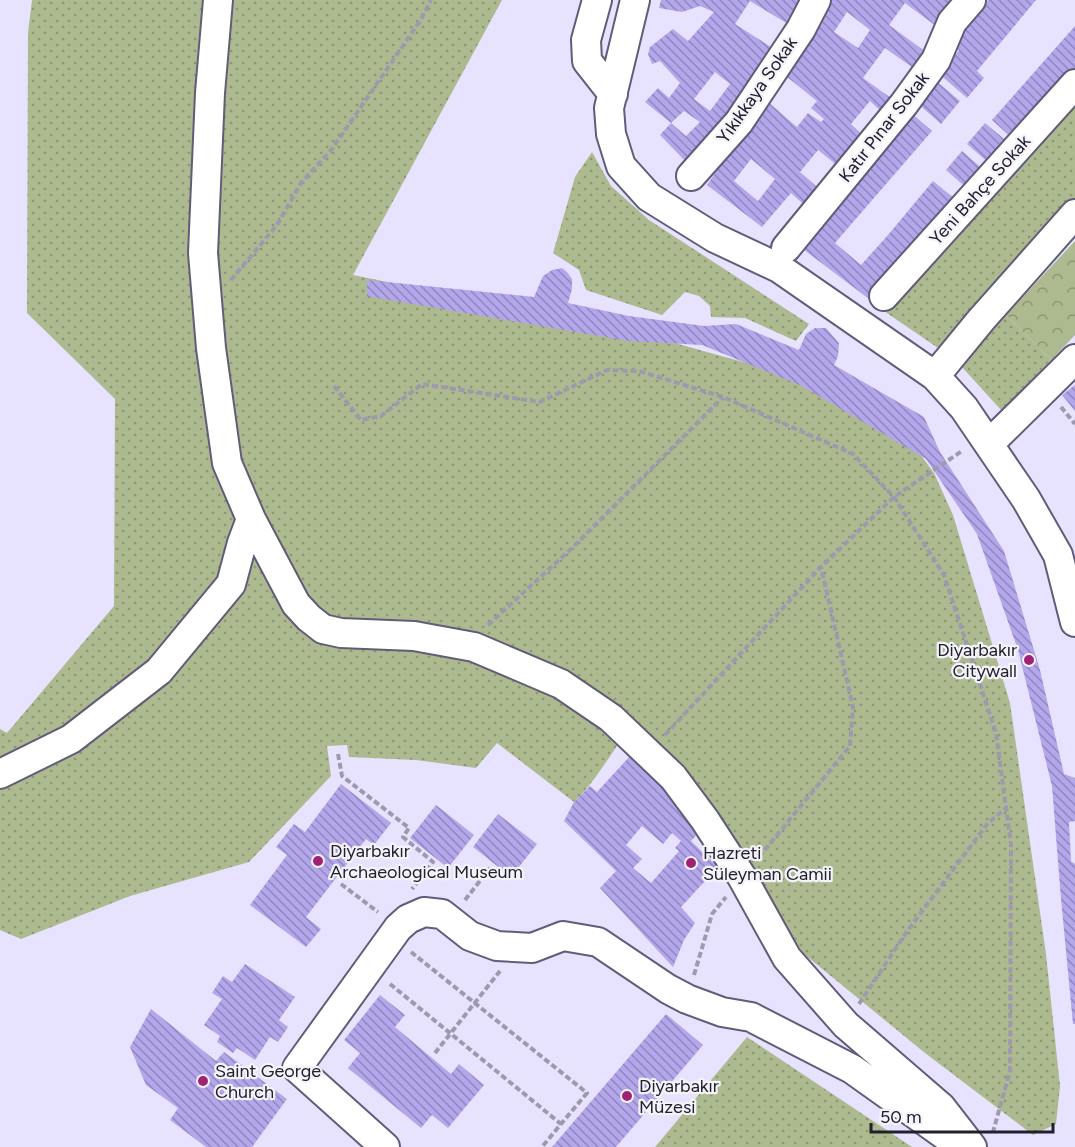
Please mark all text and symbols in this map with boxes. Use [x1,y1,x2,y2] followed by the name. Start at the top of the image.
[712,32,802,148] street label: Yıkıkkaya Sokak
[834,67,934,186] street label: Katır Pınar Sokak
[925,130,1035,250] street label: Yeni Bahçe Sokak
[937,639,1017,682] place label: Diyarbakır Citywall
[1022,653,1036,667] marker: Diyarbakır Citywall
[330,840,523,883] place label: Diyarbakır Archaeological Museum
[703,842,832,885] place label: Hazreti Süleyman Camii
[311,854,325,868] marker: Diyarbakır Archaeological Museum
[684,856,698,870] marker: Hazreti Süleyman Camii
[215,1060,321,1103] place label: Saint George Church
[196,1074,210,1088] marker: Saint George Church
[639,1075,719,1118] place label: Diyarbakır Müzesi
[620,1089,634,1103] marker: Diyarbakır Müzesi
[871,1096,1052,1134] scale bar
[880,1106,922,1128] text: 50 m

